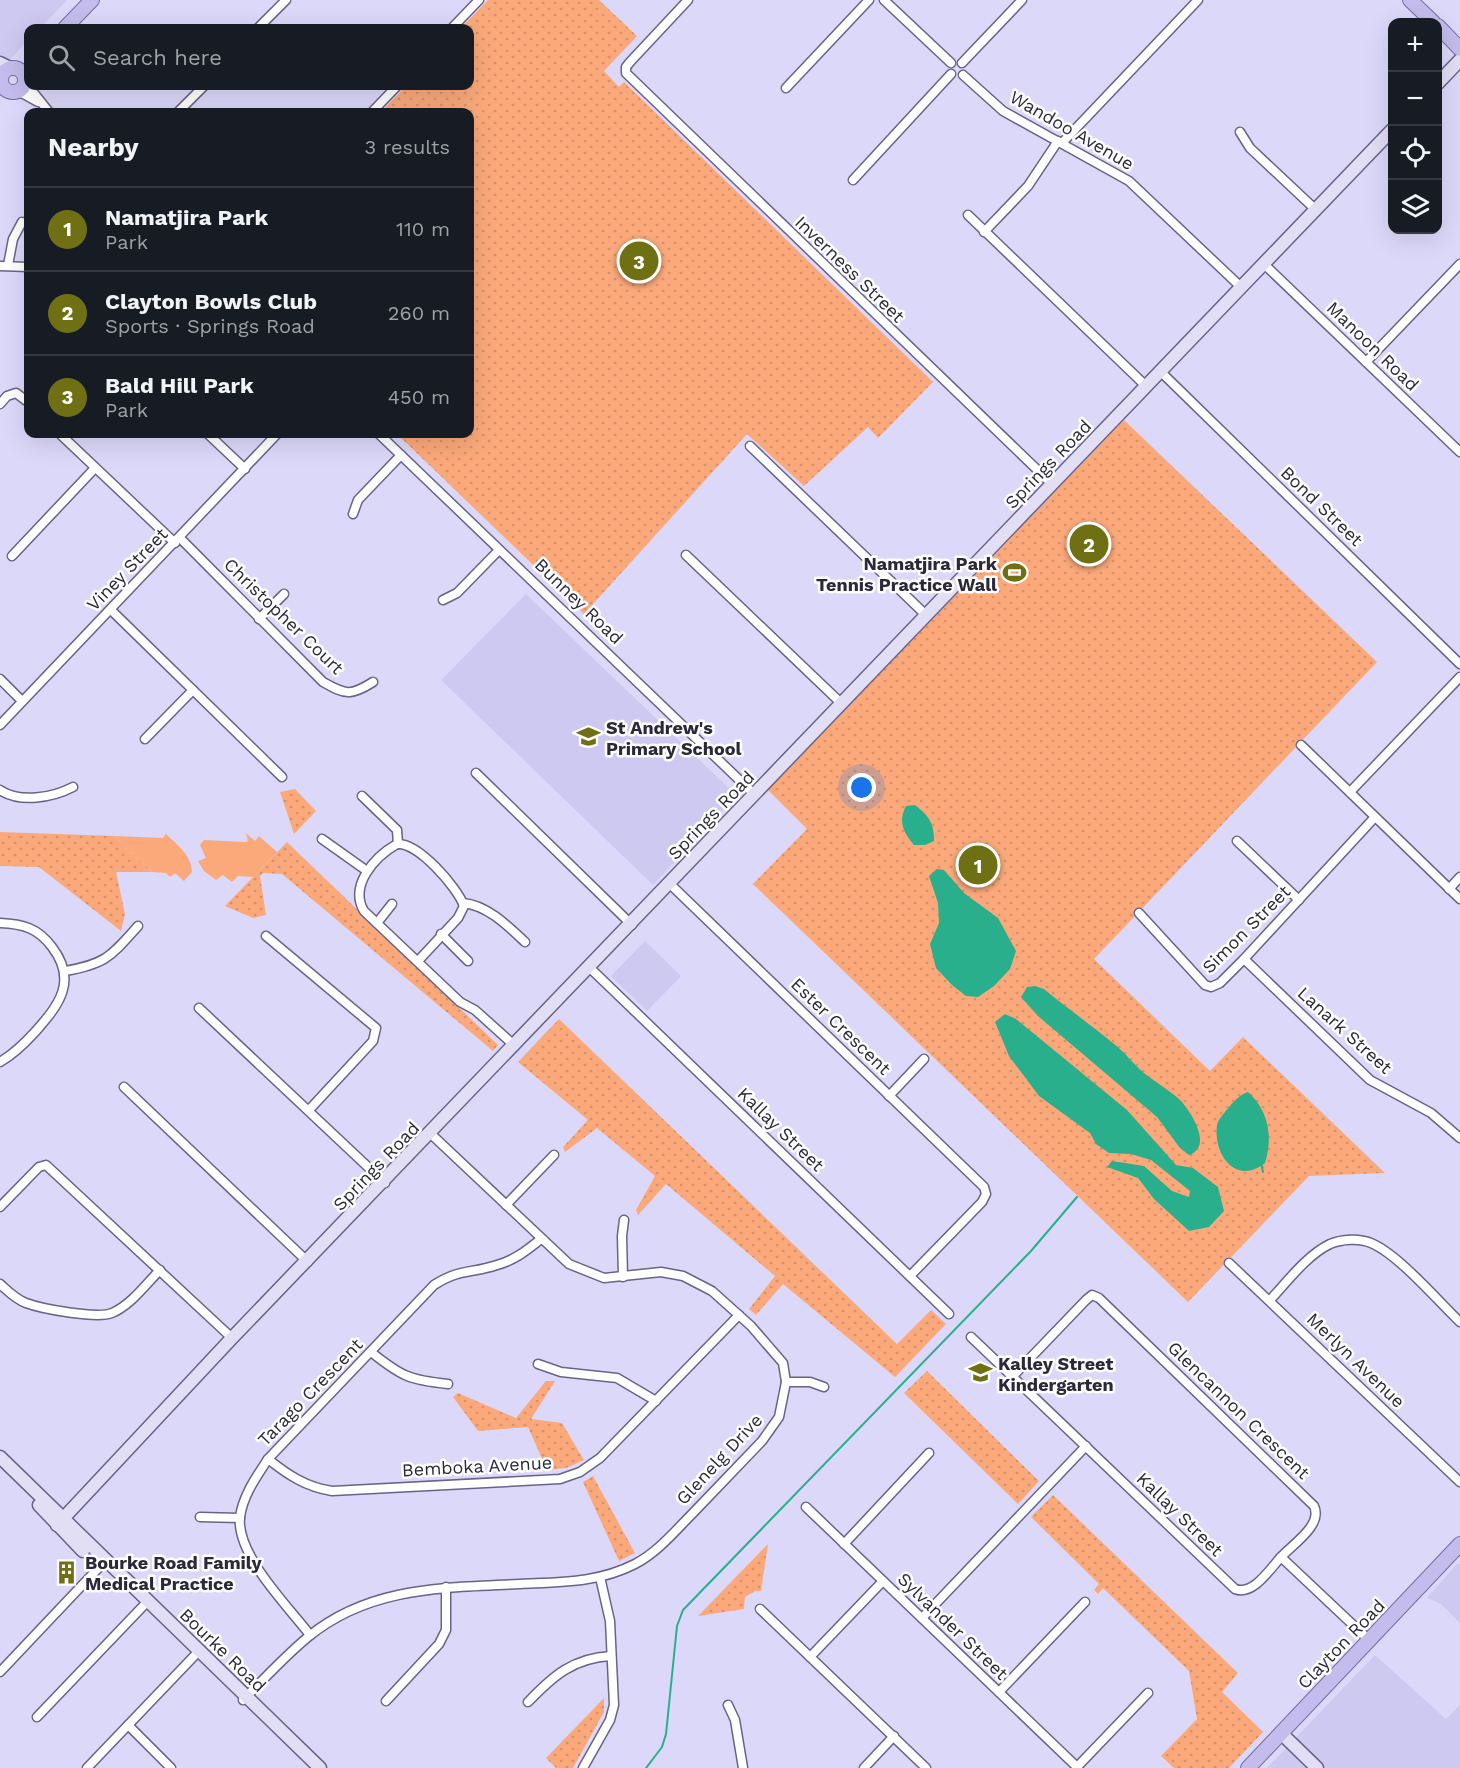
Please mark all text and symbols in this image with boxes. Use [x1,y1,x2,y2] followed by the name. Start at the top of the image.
[1388,18,1442,234] map controls
[1388,18,1442,72] button: +
[24,24,474,90] search box
[45,41,78,74] icon: search
[93,45,222,70] text: Search here
[1388,72,1442,126] button: −
[1006,86,1138,174] street label: Wandoo Avenue
[1388,126,1442,180] button: locate
[48,132,139,162] text: Nearby
[365,135,450,159] text: 3 results
[1388,180,1442,234] button: layers
[105,205,268,230] text: Namatjira Park
[791,211,909,327] street label: Inverness Street
[63,217,72,241] text: 1
[396,217,450,241] text: 110 m
[105,230,148,254] text: Park
[620,238,658,284] pin: 3
[105,289,317,314] text: Clayton Bowls Club
[1323,297,1423,395] street label: Manoon Road
[62,301,73,325] text: 2
[388,301,450,325] text: 260 m
[105,314,315,338] text: Sports · Springs Road
[105,373,254,398] text: Bald Hill Park
[62,385,73,409] text: 3
[388,385,450,409] text: 450 m
[105,398,148,422] text: Park
[1000,415,1096,513] street label: Springs Road
[1277,462,1367,550] street label: Bond Street
[1070,522,1108,566] pin: 2
[82,523,172,615] street label: Viney Street
[816,553,998,595] place label: Namatjira Park Tennis Practice Wall
[220,554,348,679] street label: Christopher Court
[531,554,627,648] street label: Bunney Road
[1002,560,1028,586] sports icon: Namatjira Park Tennis Practice Wall
[606,717,742,759] place label: St Andrew's Primary School
[575,724,601,750] school or university icon: St Andrew's Primary School
[663,766,759,864] street label: Springs Road
[847,773,876,802] your location
[958,842,998,888] pin: 1
[1198,880,1295,977] street label: Simon Street
[787,973,895,1079] street label: Ester Crescent
[1293,982,1397,1078] street label: Lanark Street
[734,1083,829,1176] street label: Kallay Street
[328,1117,424,1215] street label: Springs Road
[1303,1308,1409,1412] street label: Merlyn Avenue
[253,1334,367,1450] street label: Tarago Crescent
[1164,1337,1315,1484] street label: Glencannon Crescent
[998,1353,1114,1395] place label: Kalley Street Kindergarten
[967,1360,993,1386] school or university icon: Kalley Street Kindergarten
[672,1409,766,1509] street label: Glenelg Drive
[401,1452,553,1480] street label: Bemboka Avenue
[1133,1468,1228,1561] street label: Kallay Street
[85,1552,262,1594] place label: Bourke Road Family Medical Practice
[54,1559,80,1585] building icon: Bourke Road Family Medical Practice
[894,1568,1013,1684] street label: Sylvander Street
[1293,1595,1389,1693] street label: Clayton Road
[176,1604,270,1696] street label: Bourke Road

